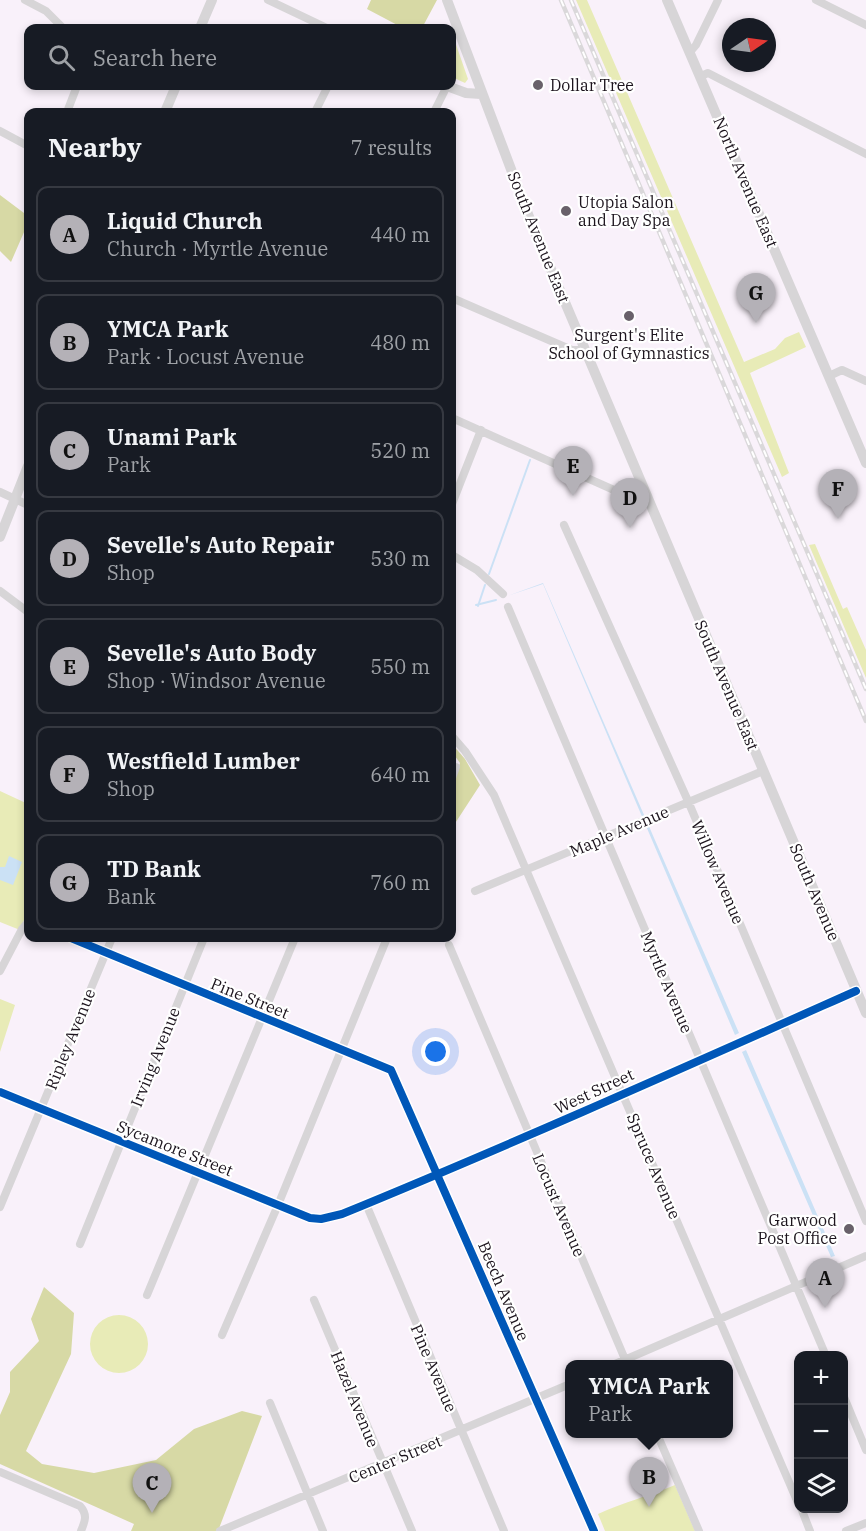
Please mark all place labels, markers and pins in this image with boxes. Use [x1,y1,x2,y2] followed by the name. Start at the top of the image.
[550,75,634,95] place label: Dollar Tree
[531,78,545,92] marker: Dollar Tree
[578,192,674,230] place label: Utopia Salon and Day Spa
[559,204,573,218] marker: Utopia Salon and Day Spa
[736,274,776,323] pin: G
[622,309,636,323] marker: Surgent's Elite School of Gymnastics
[548,325,710,363] place label: Surgent's Elite School of Gymnastics
[554,446,592,496] pin: E
[818,470,858,519] pin: F
[610,478,650,528] pin: D
[758,1210,837,1248] place label: Garwood Post Office
[842,1222,856,1236] marker: Garwood Post Office
[806,1258,844,1308] pin: A
[630,1458,668,1507] pin: B
[132,1464,172,1513] pin: C

